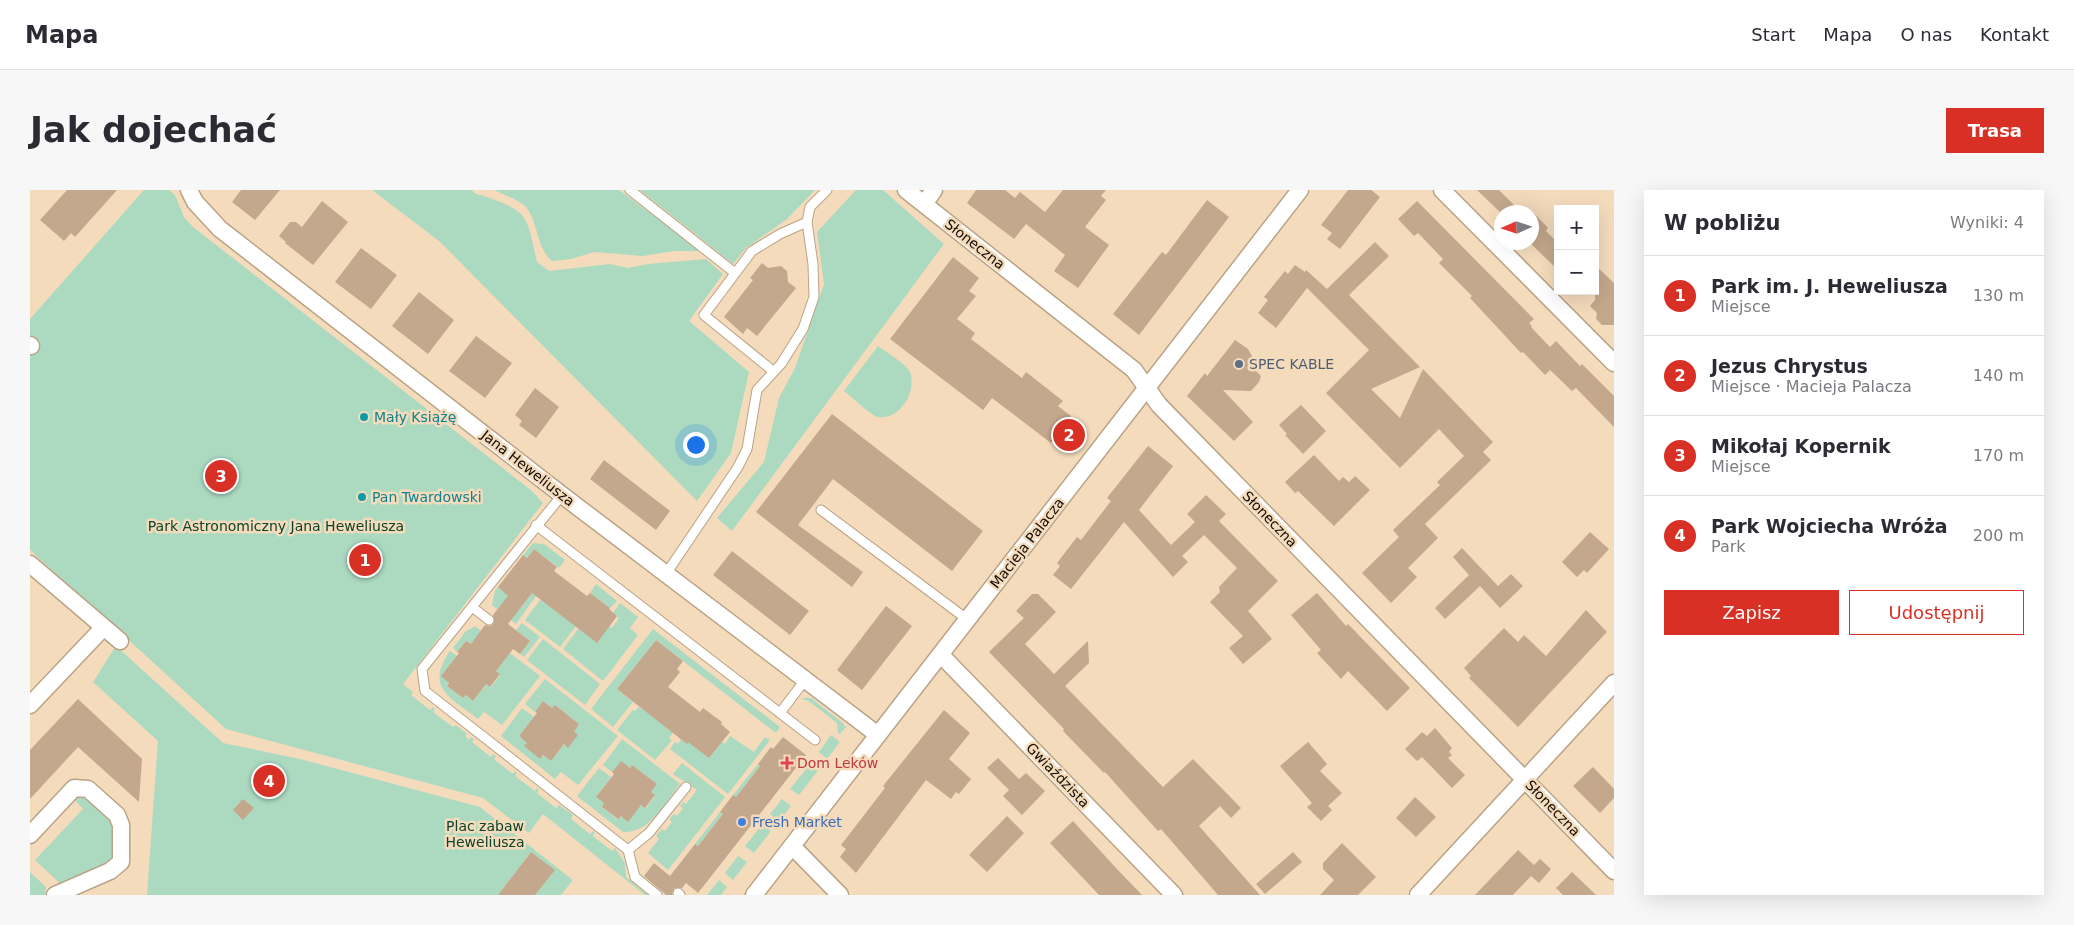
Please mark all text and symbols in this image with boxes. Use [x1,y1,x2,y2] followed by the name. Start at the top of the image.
[25,21,98,49] text: Mapa
[1751,24,1795,45] text: Start
[1823,24,1872,45] text: Mapa
[1900,24,1952,45] text: O nas
[1980,24,2049,45] text: Kontakt
[1946,108,2044,153] button: Trasa
[30,110,277,150] text: Jak dojechać
[1494,205,1539,250] north arrow
[1554,205,1599,295] map controls
[1554,205,1599,250] button: +
[1664,211,1781,235] text: W pobliżu
[1950,213,2024,232] text: Wyniki: 4
[942,216,1008,272] street label: Słoneczna
[1554,250,1599,295] button: −
[1711,275,1948,297] text: Park im. J. Heweliusza
[1674,286,1686,305] text: 1
[1973,286,2024,305] text: 130 m
[1711,297,1771,316] text: Miejsce
[1711,355,1868,377] text: Jezus Chrystus
[1249,356,1334,372] place label: SPEC KABLE
[1233,358,1245,370] marker: SPEC KABLE
[1674,366,1686,385] text: 2
[1973,366,2024,385] text: 140 m
[1711,377,1912,396] text: Miejsce · Macieja Palacza
[374,409,456,425] place label: Mały Książę
[358,411,370,423] marker: Mały Książę
[1053,416,1085,454] pin: 2
[477,426,578,509] street label: Jana Heweliusza
[683,432,709,458] your location
[1711,435,1891,457] text: Mikołaj Kopernik
[1674,446,1686,465] text: 3
[1973,446,2024,465] text: 170 m
[205,457,237,495] pin: 3
[1711,457,1771,476] text: Miejsce
[1239,488,1301,550] street label: Słoneczna
[372,489,482,505] place label: Pan Twardowski
[356,491,368,503] marker: Pan Twardowski
[987,495,1067,591] street label: Macieja Palacza
[1711,515,1948,537] text: Park Wojciecha Wróża
[148,518,404,534] park label: Park Astronomiczny Jana Heweliusza
[1674,526,1686,545] text: 4
[1973,526,2024,545] text: 200 m
[1711,537,1746,556] text: Park
[349,541,381,579] pin: 1
[1664,590,1839,635] button: Zapisz
[1849,590,2024,635] button: Udostępnij
[1023,739,1093,811] street label: Gwiaździsta
[797,755,878,771] place label: Dom Leków
[781,757,793,769] marker: Dom Leków
[253,762,285,800] pin: 4
[1522,777,1584,839] street label: Słoneczna
[752,814,842,830] place label: Fresh Market
[736,816,748,828] marker: Fresh Market
[445,818,525,850] park label: Plac zabaw Heweliusza

